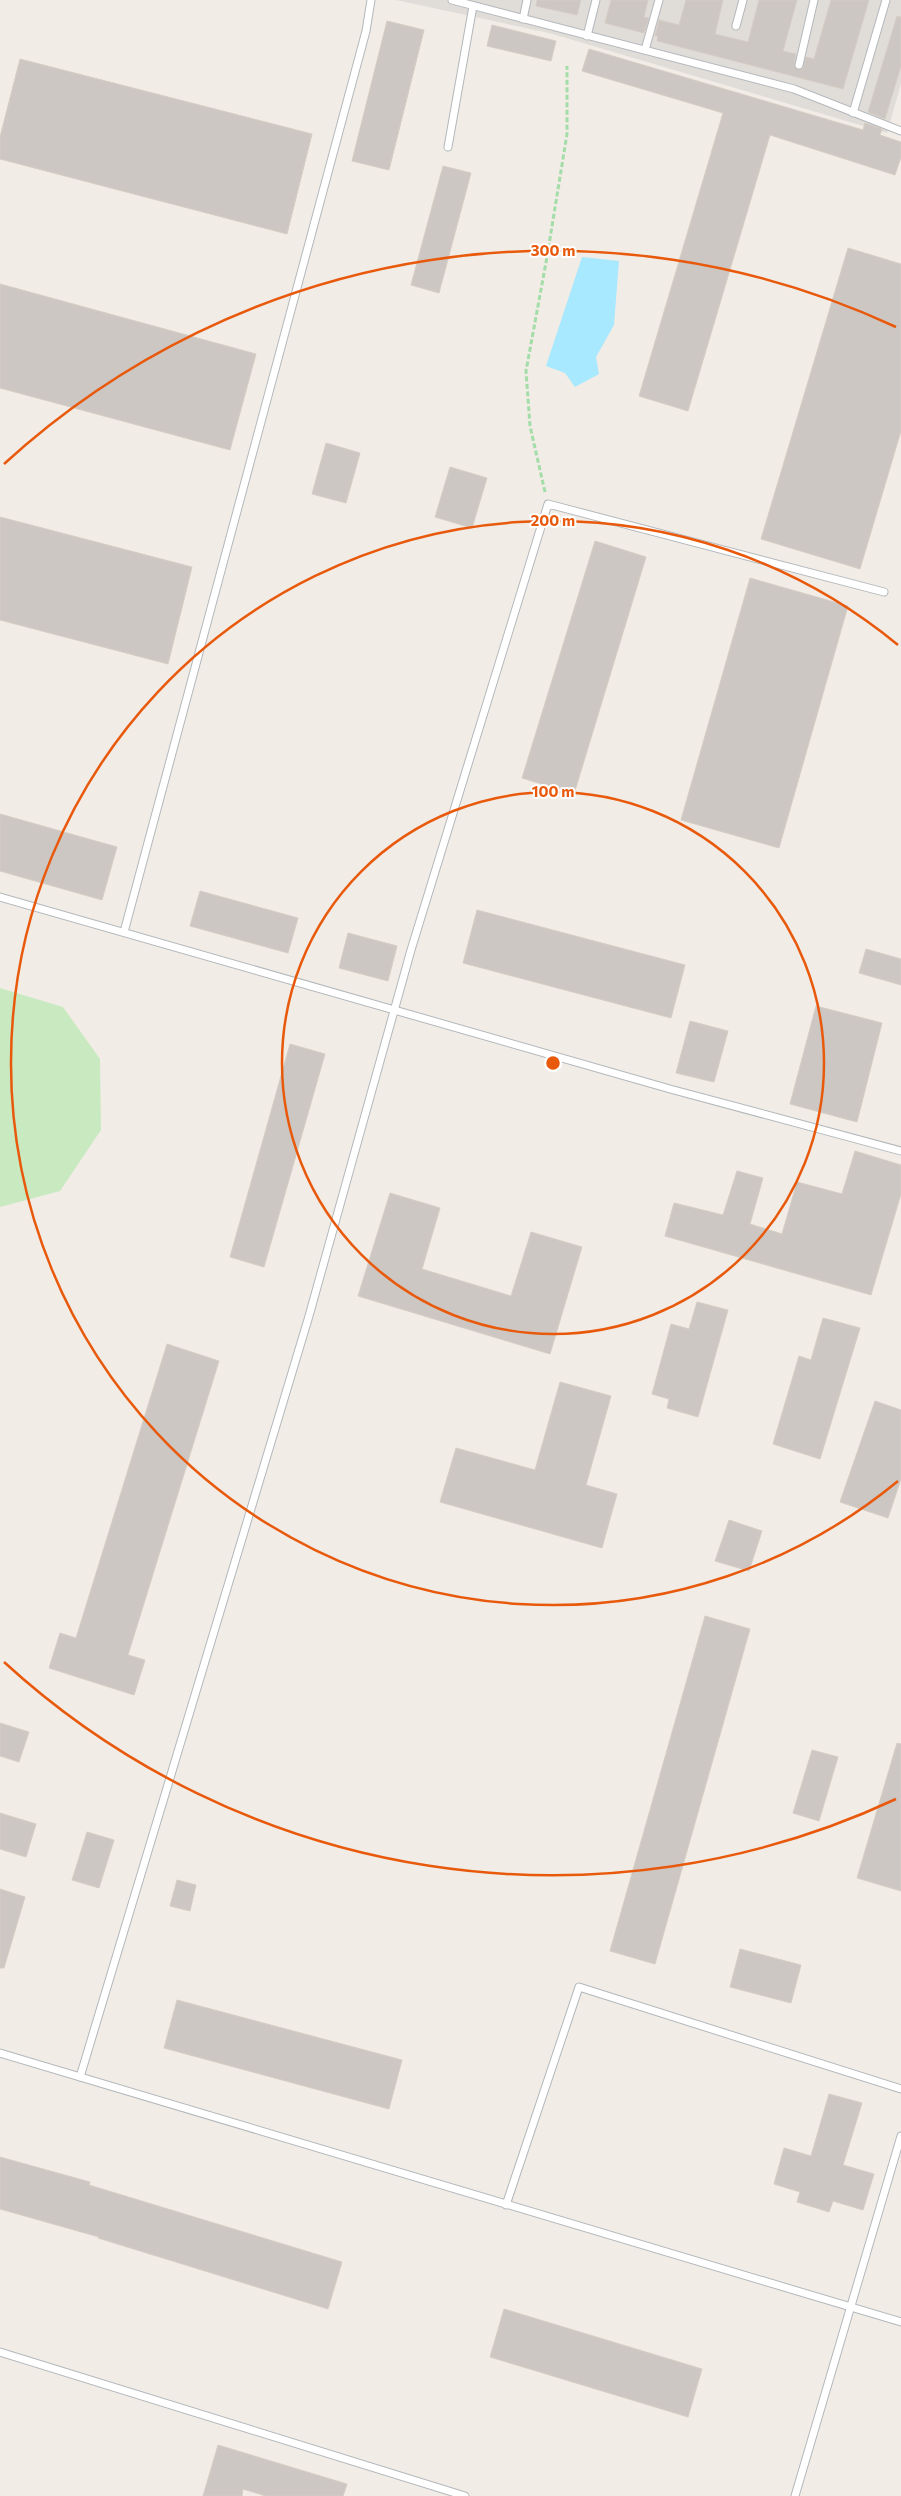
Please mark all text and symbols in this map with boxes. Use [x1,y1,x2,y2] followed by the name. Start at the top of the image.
[531,241,575,259] text: 300 m
[531,511,575,529] text: 200 m
[532,782,574,800] text: 100 m
[544,1054,562,1072] centre of rings

